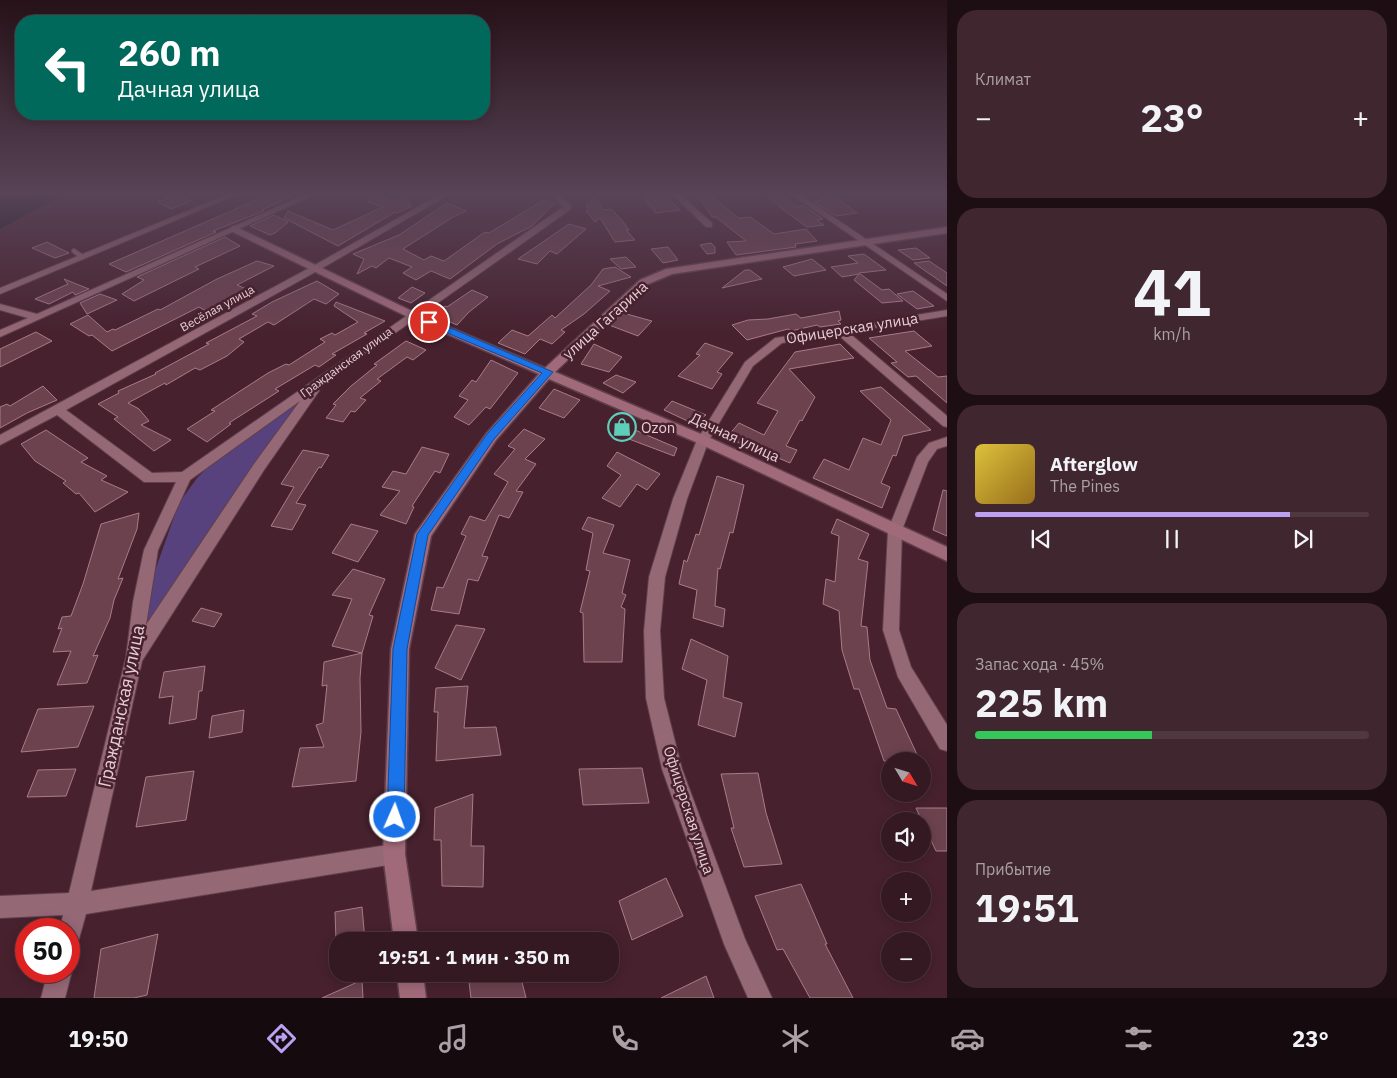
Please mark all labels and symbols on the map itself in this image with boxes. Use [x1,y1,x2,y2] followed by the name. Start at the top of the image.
[559,277,651,363] street label: улица Гагарина
[177,281,257,335] street label: Весёлая улица
[408,301,450,343] pin
[785,308,919,348] street label: Офицерская улица
[297,323,395,400] street label: Гражданская улица
[687,408,783,466] street label: Дачная улица
[607,412,637,442] shop icon: Ozon
[641,418,675,437] place label: Ozon
[93,622,149,789] street label: Гражданская улица
[659,744,719,876] street label: Офицерская улица
[881,752,931,802] north arrow
[368,790,420,842] position arrow
[15,918,80,983] speed limit sign: 50

